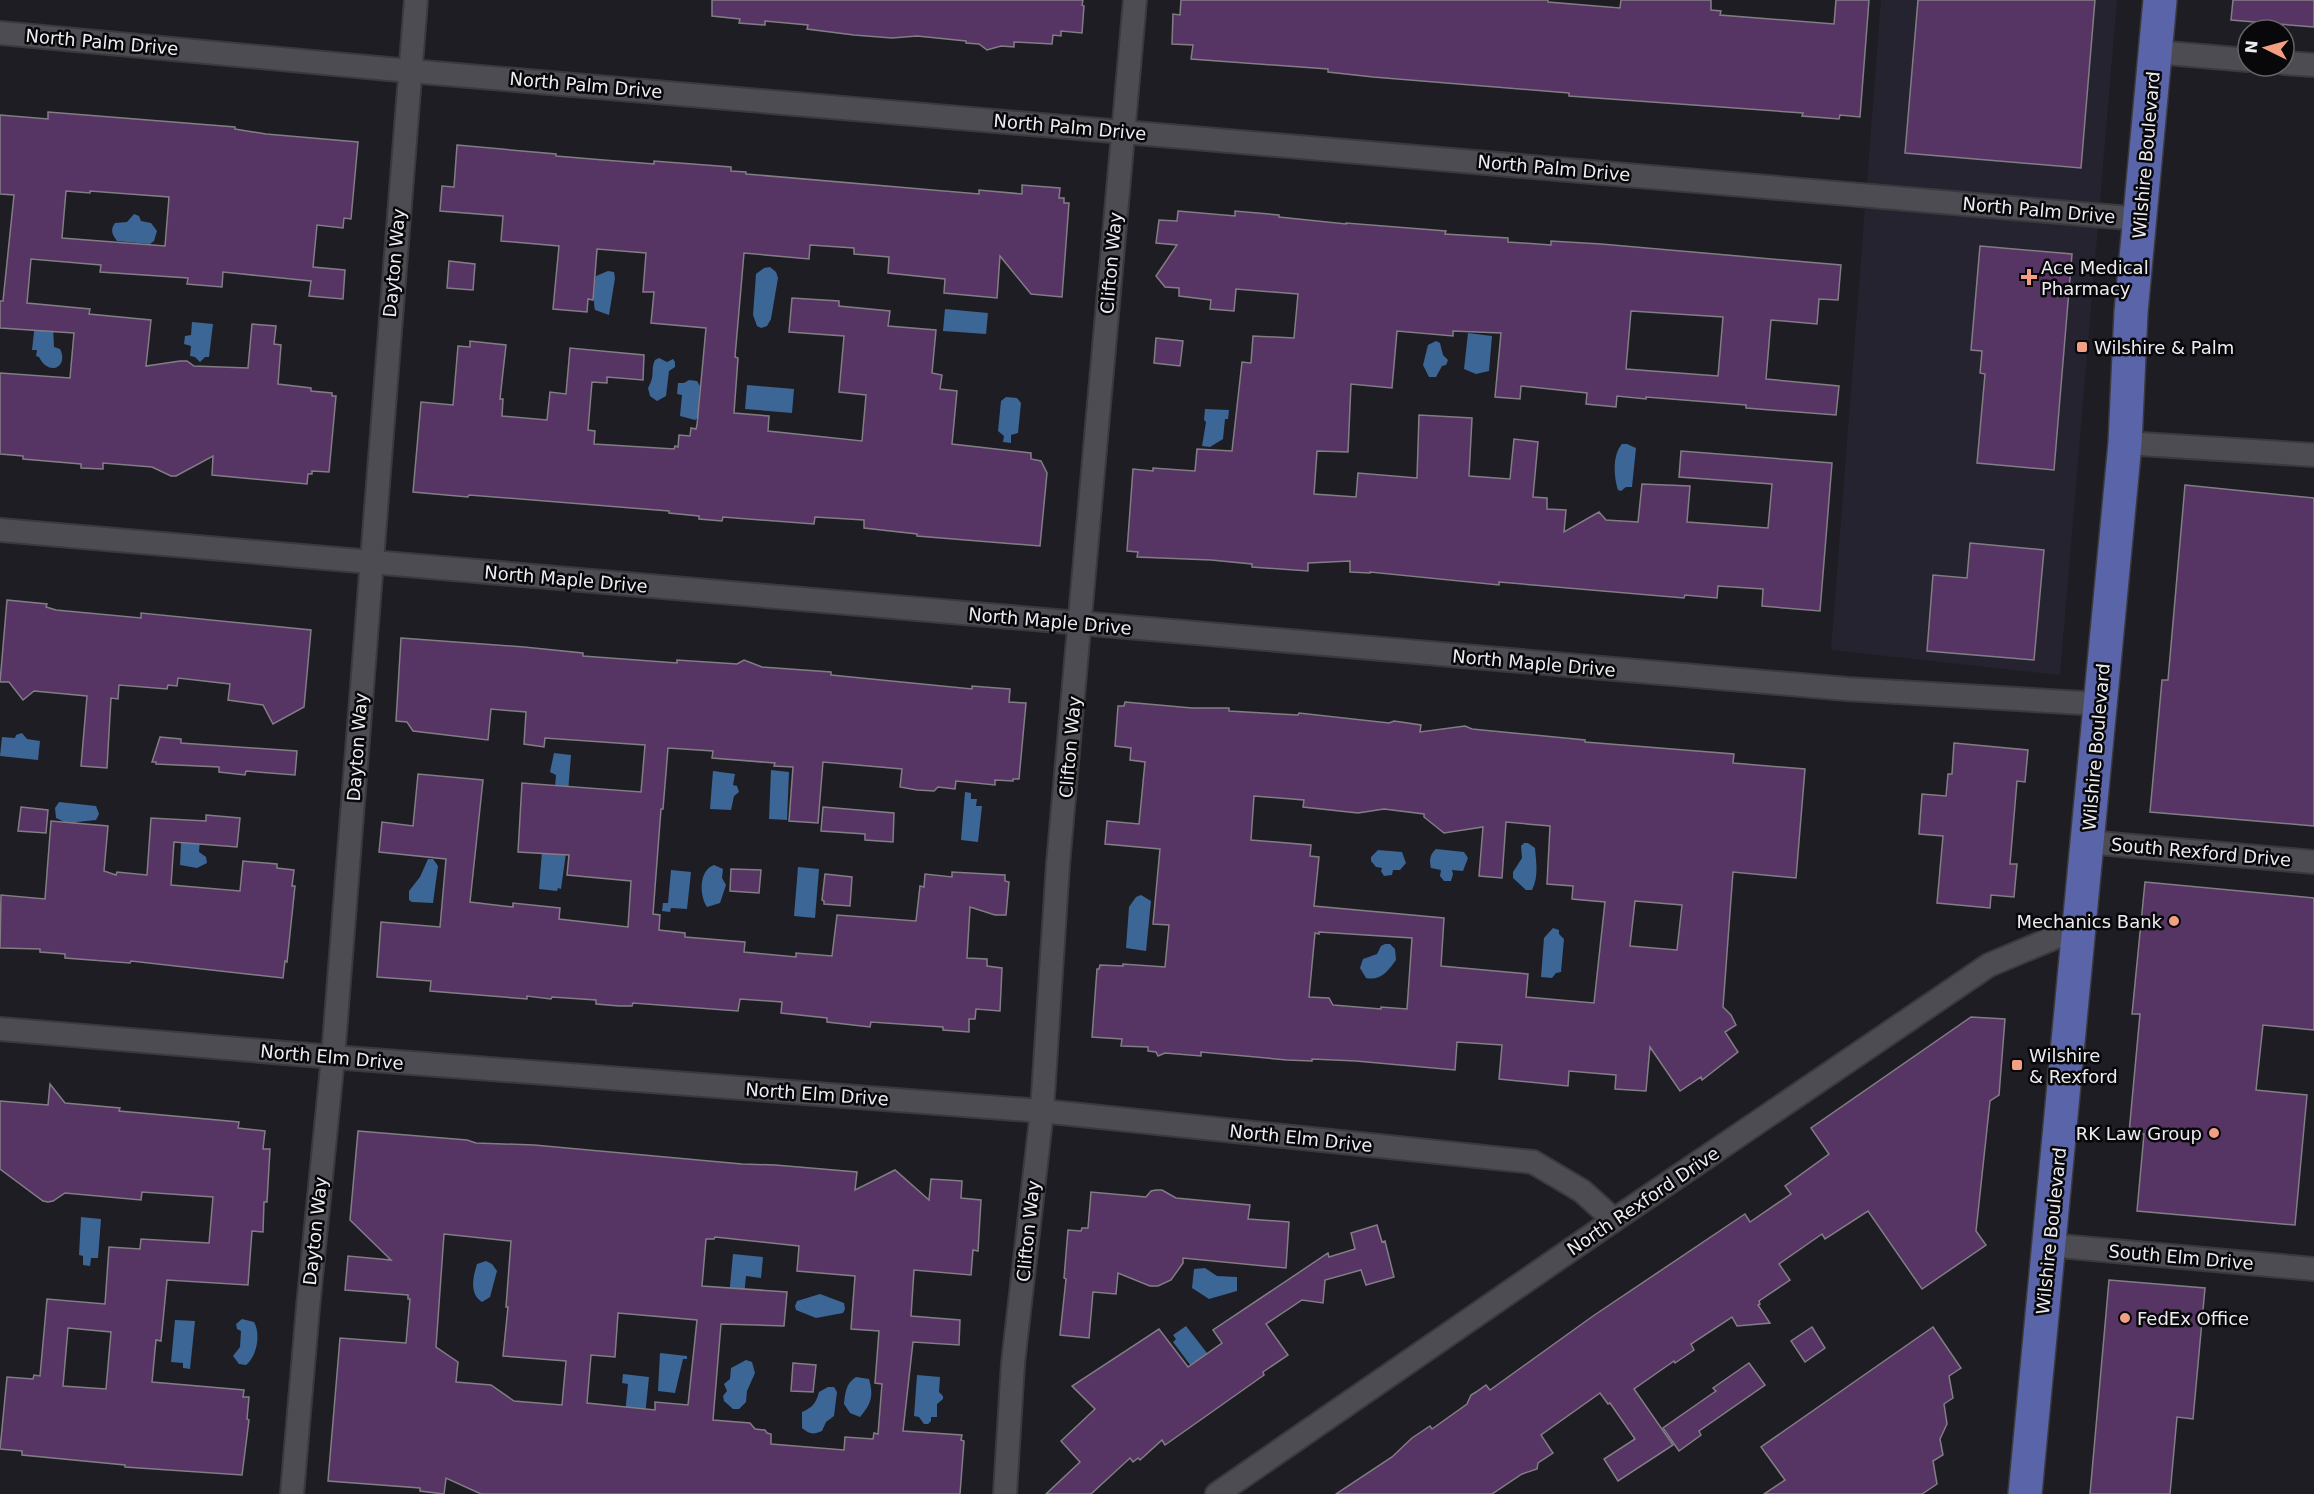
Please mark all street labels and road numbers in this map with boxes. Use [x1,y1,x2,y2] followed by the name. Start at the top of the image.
[25,25,179,59] street label: North Palm Drive
[509,68,663,102] street label: North Palm Drive
[2128,70,2164,240] street label: Wilshire Boulevard
[993,110,1147,144] street label: North Palm Drive
[1477,151,1631,185] street label: North Palm Drive
[1962,193,2116,227] street label: North Palm Drive
[379,207,409,318] street label: Dayton Way
[1096,211,1126,315] street label: Clifton Way
[483,561,649,597] street label: North Maple Drive
[967,603,1133,639] street label: North Maple Drive
[1451,645,1617,681] street label: North Maple Drive
[2078,662,2114,832] street label: Wilshire Boulevard
[343,692,371,802] street label: Dayton Way
[1055,695,1085,799] street label: Clifton Way
[2110,834,2292,870] street label: South Rexford Drive
[260,1040,404,1074] street label: North Elm Drive
[745,1079,889,1109] street label: North Elm Drive
[1228,1120,1374,1156] street label: North Elm Drive
[1563,1142,1723,1260] street label: North Rexford Drive
[2032,1146,2070,1316] street label: Wilshire Boulevard
[299,1175,331,1286] street label: Dayton Way
[1012,1179,1044,1283] street label: Clifton Way
[2108,1240,2254,1274] street label: South Elm Drive

